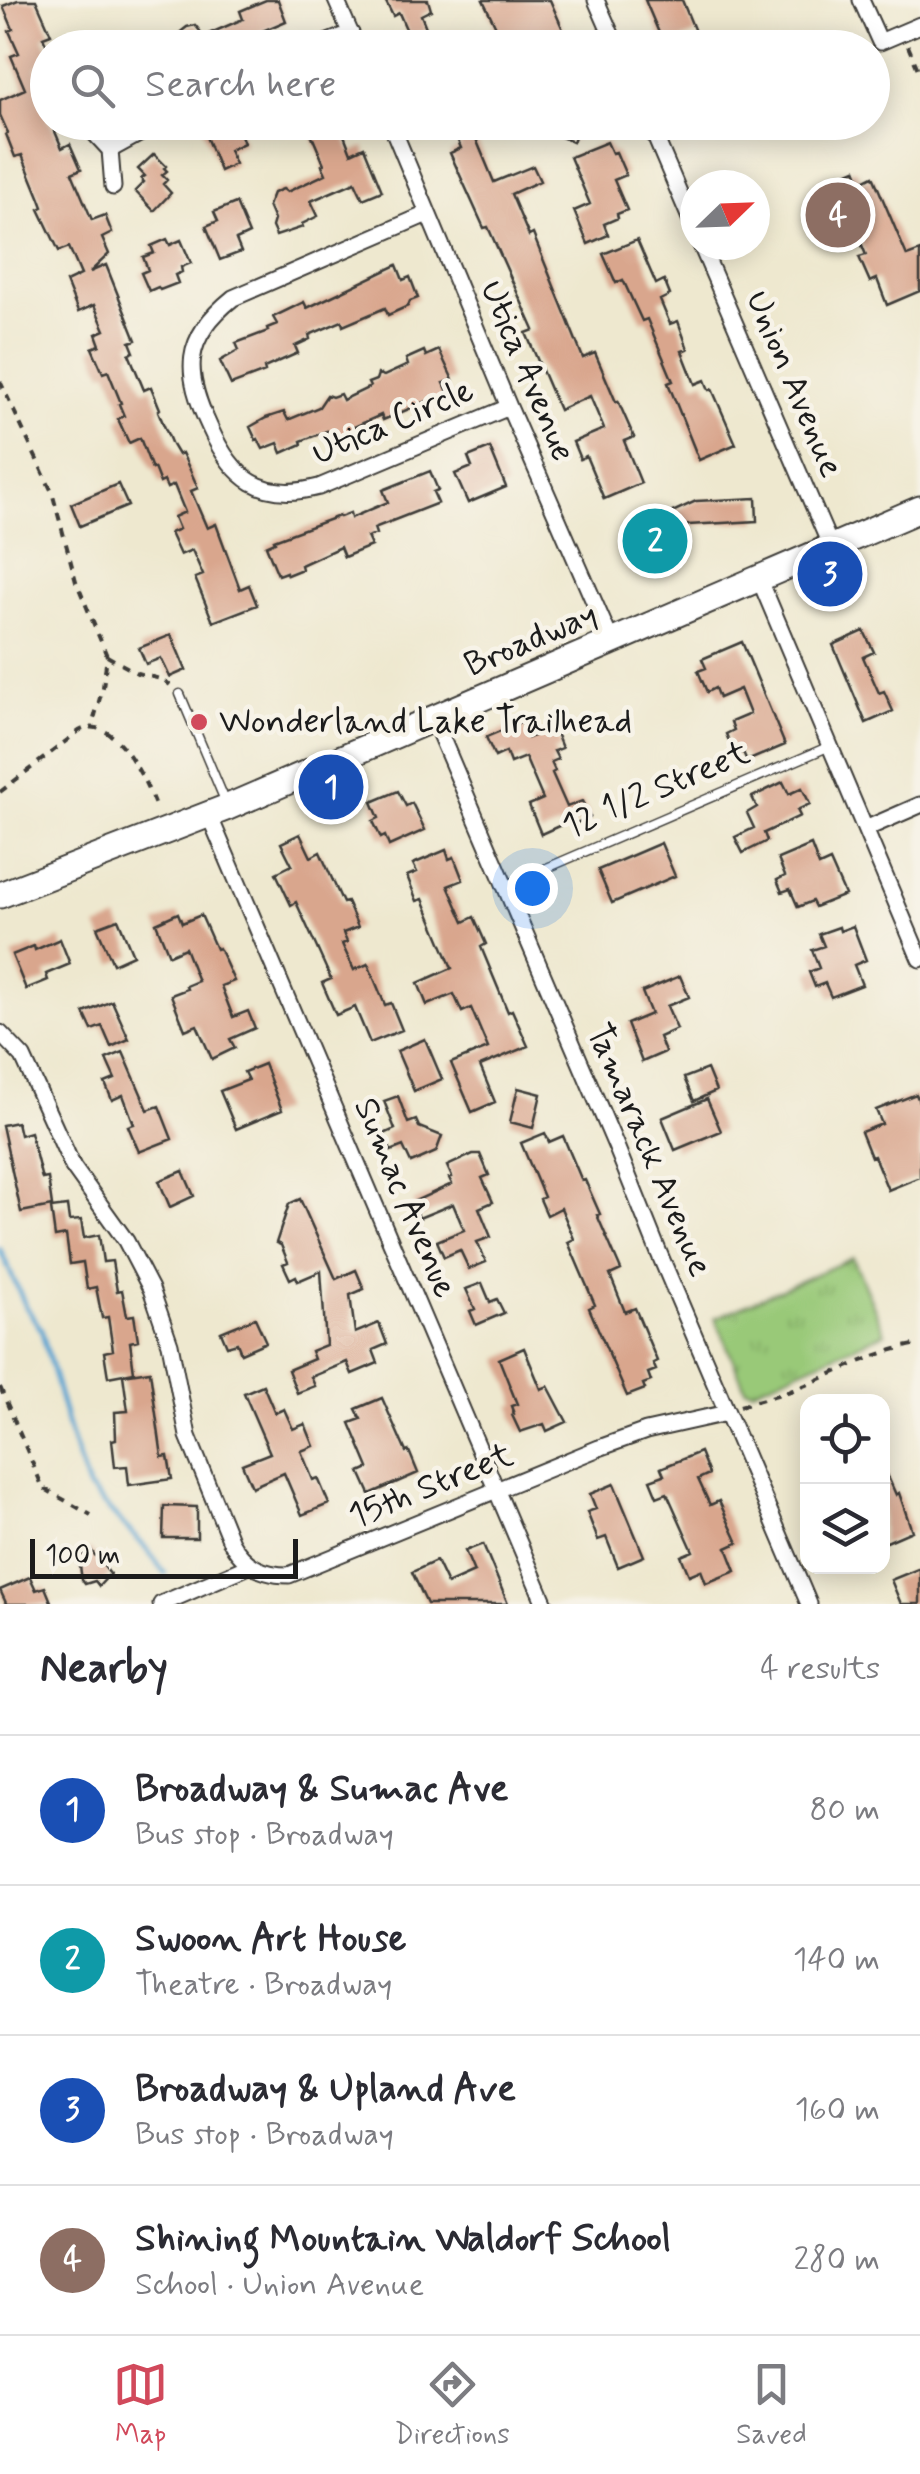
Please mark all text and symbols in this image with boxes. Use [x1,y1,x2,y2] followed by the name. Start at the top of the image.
[30,30,890,140] search box
[65,58,120,113] icon: search
[145,61,336,110] text: Search here
[680,170,770,260] north arrow
[806,178,870,252] pin: 4
[468,273,586,469] street label: Utica Avenue
[734,284,854,484] street label: Union Avenue
[305,367,481,477] street label: Utica Circle
[622,504,688,578] pin: 2
[798,536,862,612] pin: 3
[457,591,605,689] street label: Broadway
[219,699,632,745] place label: Wonderland Lake Trailhead
[188,711,210,733] marker: Wonderland Lake Trailhead
[555,730,757,850] street label: 12 1/2 Street
[298,750,364,824] pin: 1
[507,863,558,914] your location
[575,1016,723,1284] street label: Tamarack Avenue
[342,1091,468,1305] street label: Sumac Avenue
[800,1394,890,1574] map controls
[800,1394,890,1484] button: locate
[342,1432,520,1540] street label: 15th Street
[800,1484,890,1574] button: layers
[30,1534,298,1578] scale bar
[45,1538,120,1575] text: 100 m
[40,1642,168,1697] text: Nearby
[760,1648,880,1690] text: 4 results
[135,1765,508,1814] text: Broadway & Sumac Ave
[65,1789,80,1831] text: 1
[810,1789,880,1831] text: 80 m
[135,1814,394,1856] text: Bus stop · Broadway
[135,1915,406,1964] text: Swoon Art House
[65,1939,80,1981] text: 2
[793,1939,880,1981] text: 140 m
[135,1964,392,2006] text: Theatre · Broadway
[135,2065,516,2114] text: Broadway & Upland Ave
[65,2089,80,2131] text: 3
[795,2089,880,2131] text: 160 m
[135,2114,394,2156] text: Bus stop · Broadway
[135,2215,671,2264] text: Shining Mountain Waldorf School
[63,2239,82,2281] text: 4
[793,2239,880,2281] text: 280 m
[135,2264,424,2306] text: School · Union Avenue
[113,2357,168,2454] tab: Map
[395,2357,510,2454] tab: Directions
[736,2357,807,2454] tab: Saved

